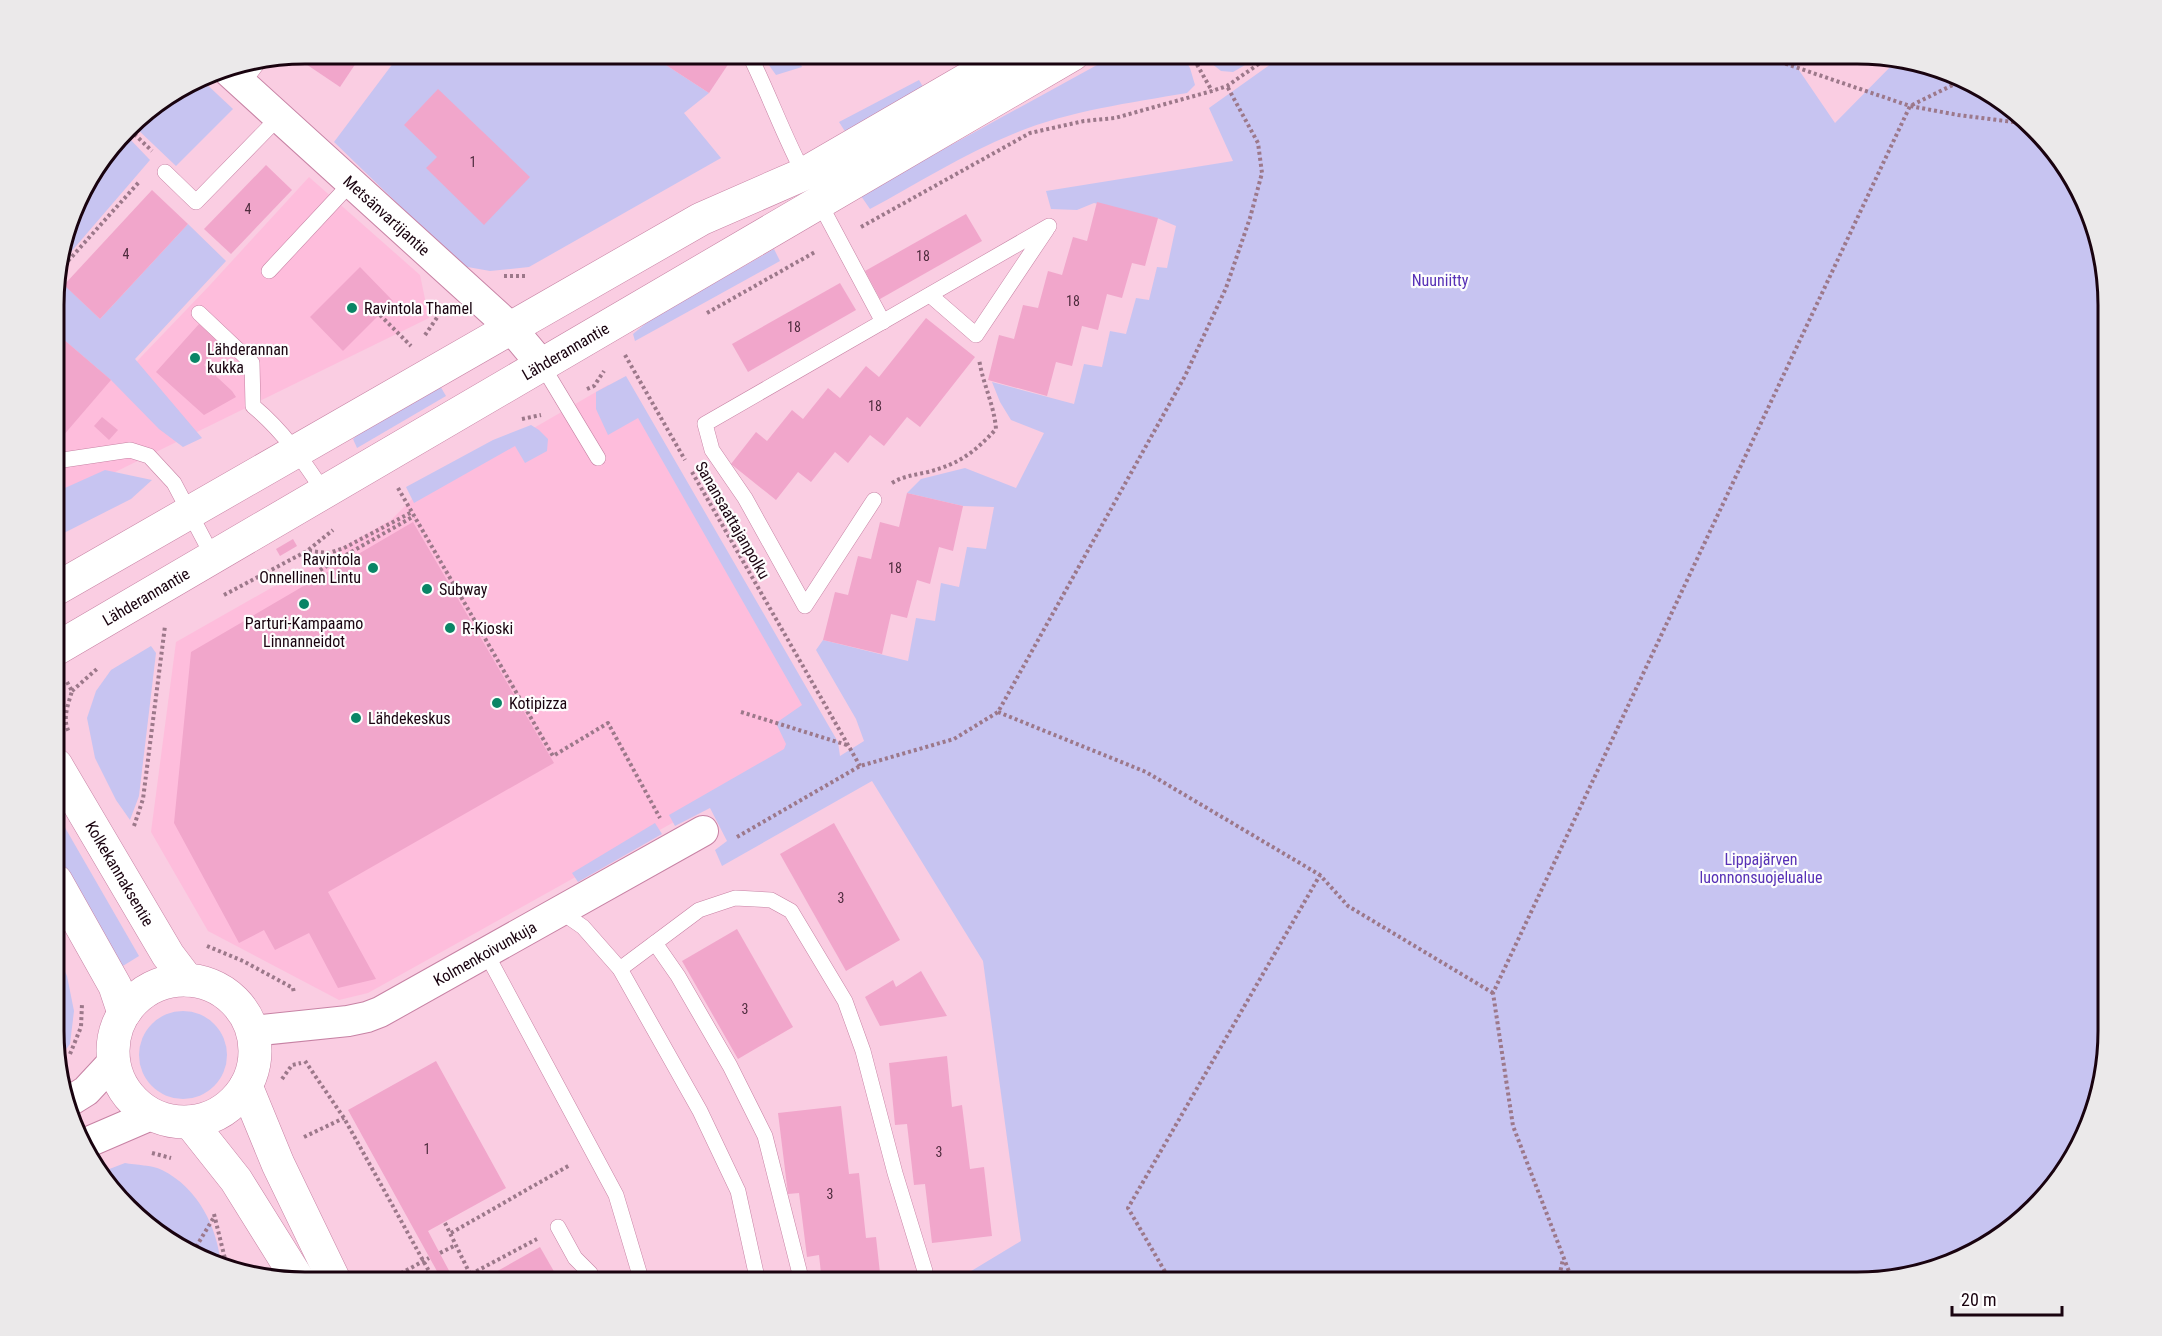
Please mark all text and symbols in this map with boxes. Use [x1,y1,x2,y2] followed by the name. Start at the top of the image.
[470,154,476,170] house number: 1
[339,172,434,260] street label: Metsänvartijantie
[245,201,252,217] house number: 4
[123,246,130,262] house number: 4
[916,248,930,264] house number: 18
[1412,271,1469,290] park label: Nuuniitty
[1066,293,1080,309] house number: 18
[364,299,473,318] place label: Ravintola Thamel
[345,301,359,315] marker: Ravintola Thamel
[519,319,612,384] street label: Lähderannantie
[787,319,801,335] house number: 18
[207,340,289,377] place label: Lähderannan kukka
[188,351,202,365] marker: Lähderannan kukka
[868,398,882,414] house number: 18
[691,458,774,582] street label: Sanansaattajanpolku
[259,550,361,587] place label: Ravintola Onnellinen Lintu
[888,560,902,576] house number: 18
[366,561,380,575] marker: Ravintola Onnellinen Lintu
[99,564,193,630] street label: Lähderannantie
[439,580,488,599] place label: Subway
[420,582,434,596] marker: Subway
[297,597,311,611] marker: Parturi-Kampaamo Linnanneidot
[245,614,363,651] place label: Parturi-Kampaamo Linnanneidot
[462,619,513,638] place label: R-Kioski
[443,621,457,635] marker: R-Kioski
[509,694,567,713] place label: Kotipizza
[490,696,504,710] marker: Kotipizza
[368,709,451,728] place label: Lähdekeskus
[349,711,363,725] marker: Lähdekeskus
[81,818,158,930] street label: Kolkekannaksentie
[1700,850,1822,887] park label: Lippajärven luonnonsuojelualue
[838,890,844,906] house number: 3
[430,917,540,990] street label: Kolmenkoivunkuja
[742,1001,748,1017] house number: 3
[424,1141,430,1157] house number: 1
[936,1144,942,1160] house number: 3
[827,1186,833,1202] house number: 3
[1952,1279,2062,1317] scale bar
[1961,1289,1996,1310] text: 20 m

